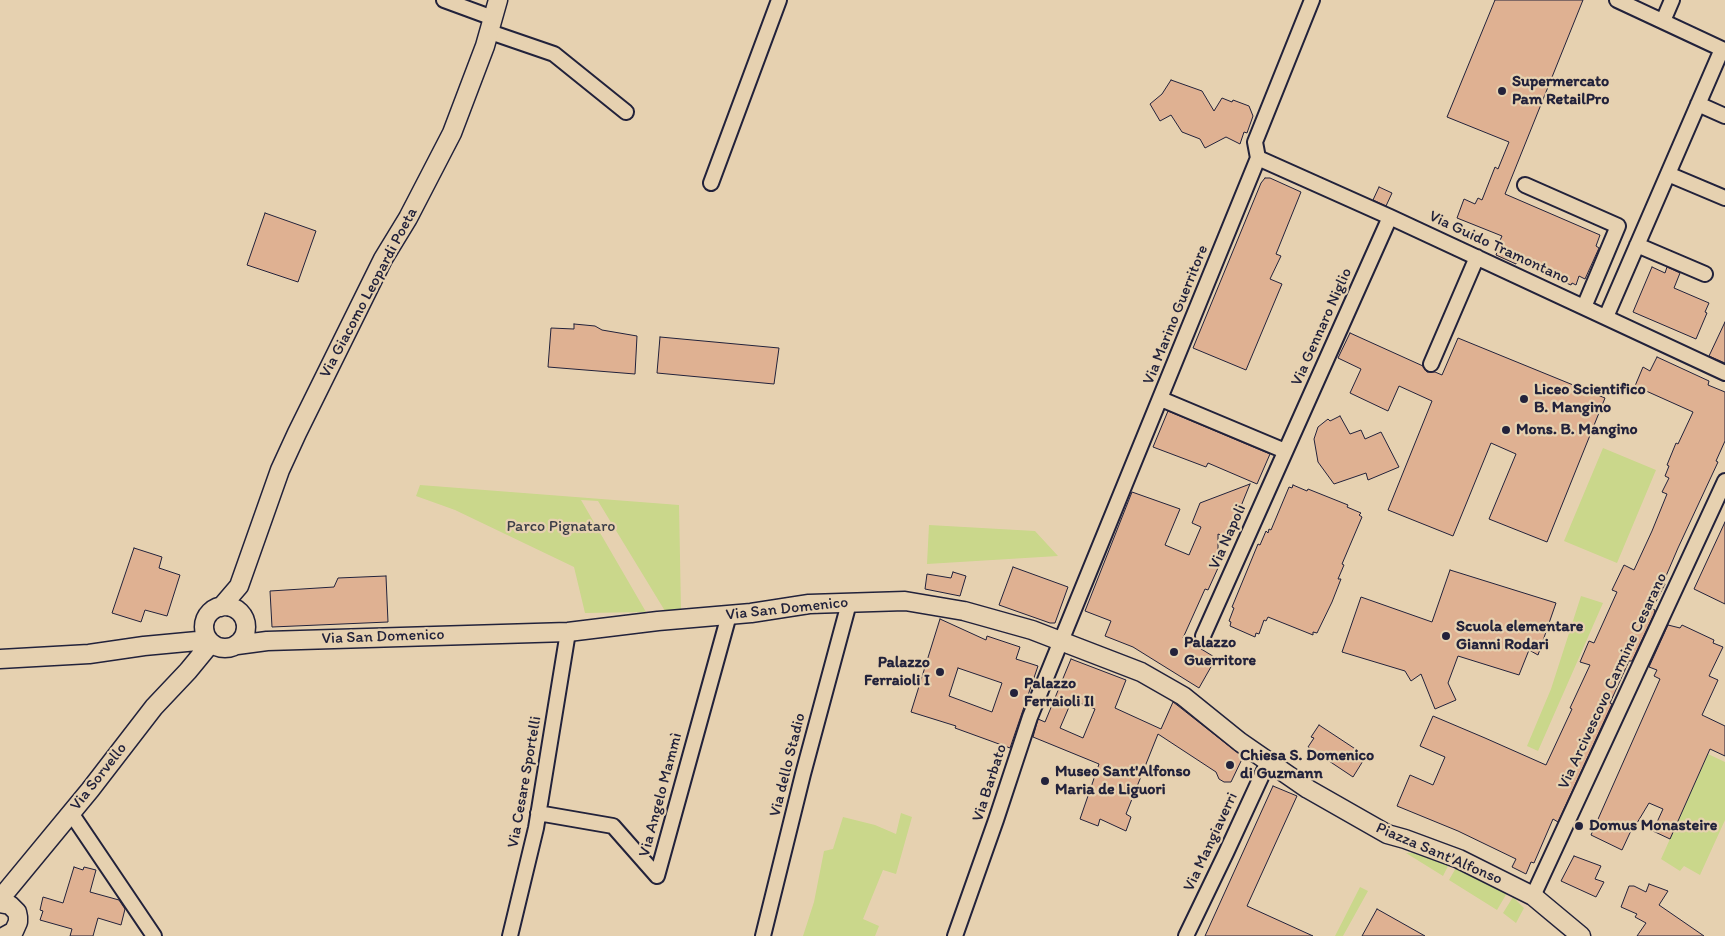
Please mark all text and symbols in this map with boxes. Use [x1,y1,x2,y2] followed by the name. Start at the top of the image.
[1512,72,1609,110] place label: Supermercato Pam RetailPro
[1496,85,1508,97] marker: Supermercato Pam RetailPro
[316,205,422,381] street label: Via Giacomo Leopardi Poeta
[1426,207,1572,289] street label: Via Guido Tramontano
[1139,242,1213,388] street label: Via Marino Guerritore
[1287,265,1357,389] street label: Via Gennaro Niglio
[1534,380,1646,418] place label: Liceo Scientifico B. Mangino
[1518,393,1530,405] marker: Liceo Scientifico B. Mangino
[1516,420,1638,440] place label: Mons. B. Mangino
[1500,424,1512,436] marker: Mons. B. Mangino
[1205,501,1251,573] street label: Via Napoli
[506,517,616,537] park label: Parco Pignataro
[1554,570,1672,792] street label: Via Arcivescovo Carmine Cesarano
[725,593,849,625] street label: Via San Domenico
[1456,617,1583,655] place label: Scuola elementare Gianni Rodari
[321,625,445,649] street label: Via San Domenico
[1440,630,1452,642] marker: Scuola elementare Gianni Rodari
[1184,633,1256,671] place label: Palazzo Guerritore
[1168,646,1180,658] marker: Palazzo Guerritore
[864,653,930,691] place label: Palazzo Ferraioli I
[934,666,946,678] marker: Palazzo Ferraioli I
[1024,674,1094,712] place label: Palazzo Ferraioli II
[1008,687,1020,699] marker: Palazzo Ferraioli II
[766,711,810,819] street label: Via dello Stadio
[504,715,546,849] street label: Via Cesare Sportelli
[635,731,687,859] street label: Via Angelo Mammì
[67,739,131,815] street label: Via Sorvello
[968,742,1012,824] street label: Via Barbato
[1240,746,1374,784] place label: Chiesa S. Domenico di Guzmann
[1224,759,1236,771] marker: Chiesa S. Domenico di Guzmann
[1055,762,1191,800] place label: Museo Sant'Alfonso Maria de Liguori
[1039,775,1051,787] marker: Museo Sant'Alfonso Maria de Liguori
[1180,789,1242,895] street label: Via Mangiaverri
[1589,816,1717,836] place label: Domus Monasteire
[1373,819,1505,889] street label: Piazza Sant'Alfonso
[1573,820,1585,832] marker: Domus Monasteire

